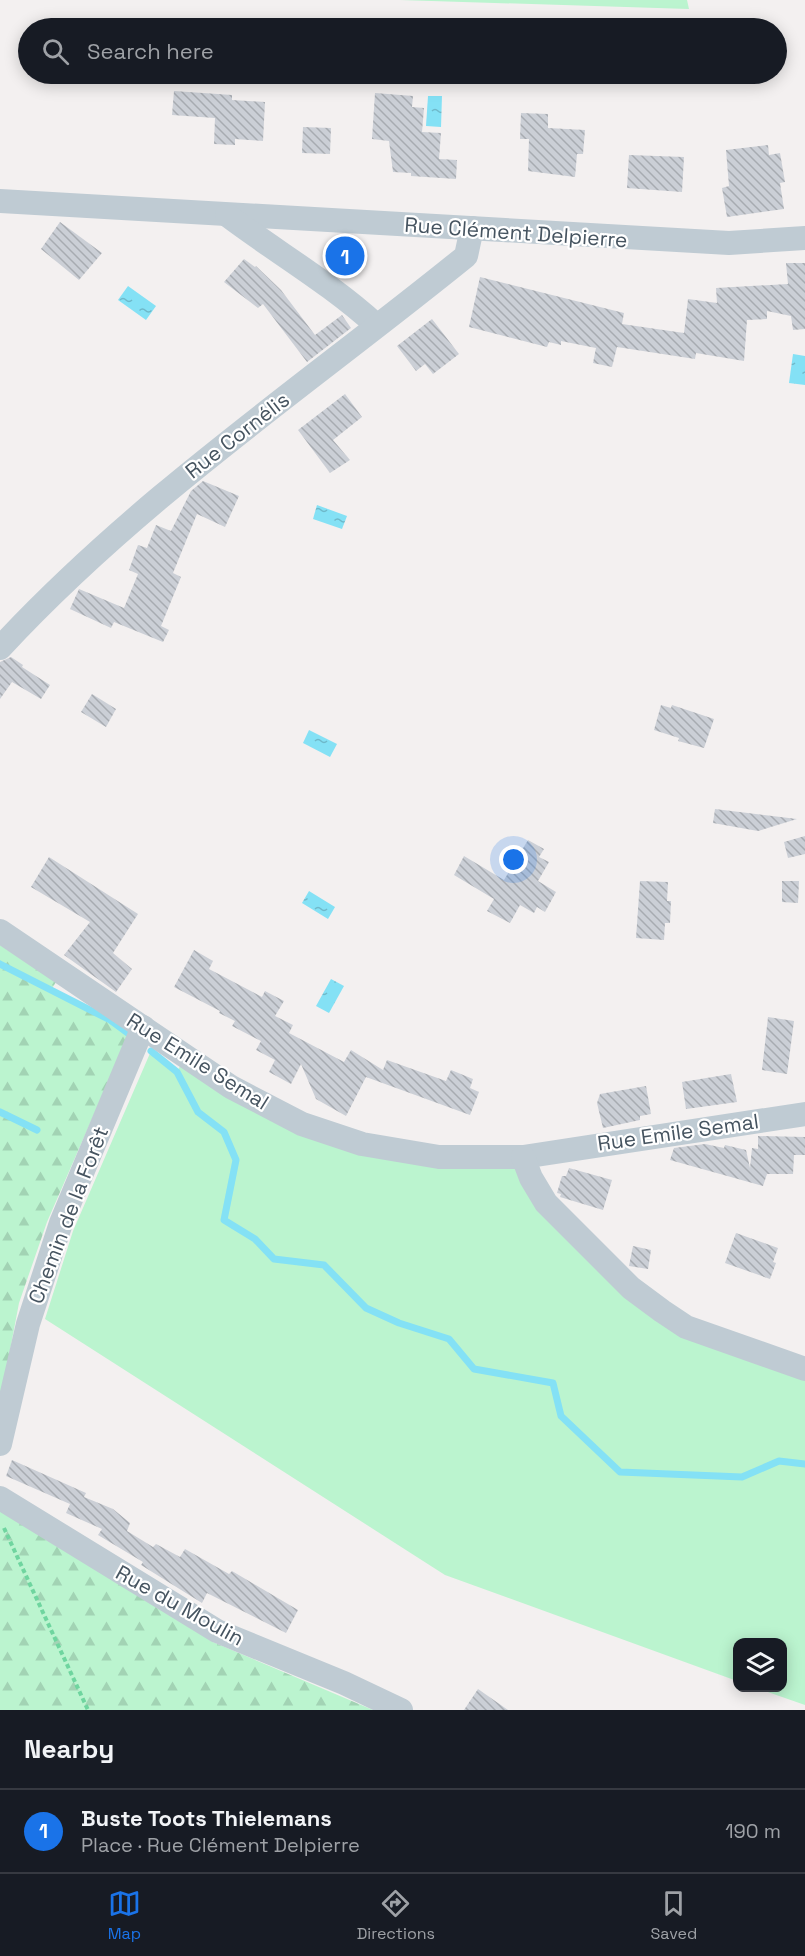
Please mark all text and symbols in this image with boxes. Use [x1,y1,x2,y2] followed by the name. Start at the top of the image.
[18,18,787,84] search box
[39,35,72,68] icon: search
[87,37,214,65] text: Search here
[404,211,628,253] street label: Rue Clément Delpierre
[326,234,364,278] pin: 1
[179,386,295,484] street label: Rue Cornélis
[499,845,528,874] your location
[122,1006,274,1116] street label: Rue Emile Semal
[596,1107,760,1157] street label: Rue Emile Semal
[22,1123,114,1307] street label: Chemin de la Forêt
[111,1559,249,1651] street label: Rue du Moulin
[733,1638,787,1692] map controls
[733,1638,787,1692] button: layers
[24,1732,114,1766] text: Nearby
[81,1804,332,1832] text: Buste Toots Thielemans
[39,1818,48,1844] text: 1
[725,1818,781,1844] text: 190 m
[81,1832,360,1858] text: Place · Rue Clément Delpierre
[108,1887,141,1944] tab: Map
[357,1887,435,1944] tab: Directions
[651,1887,697,1944] tab: Saved

